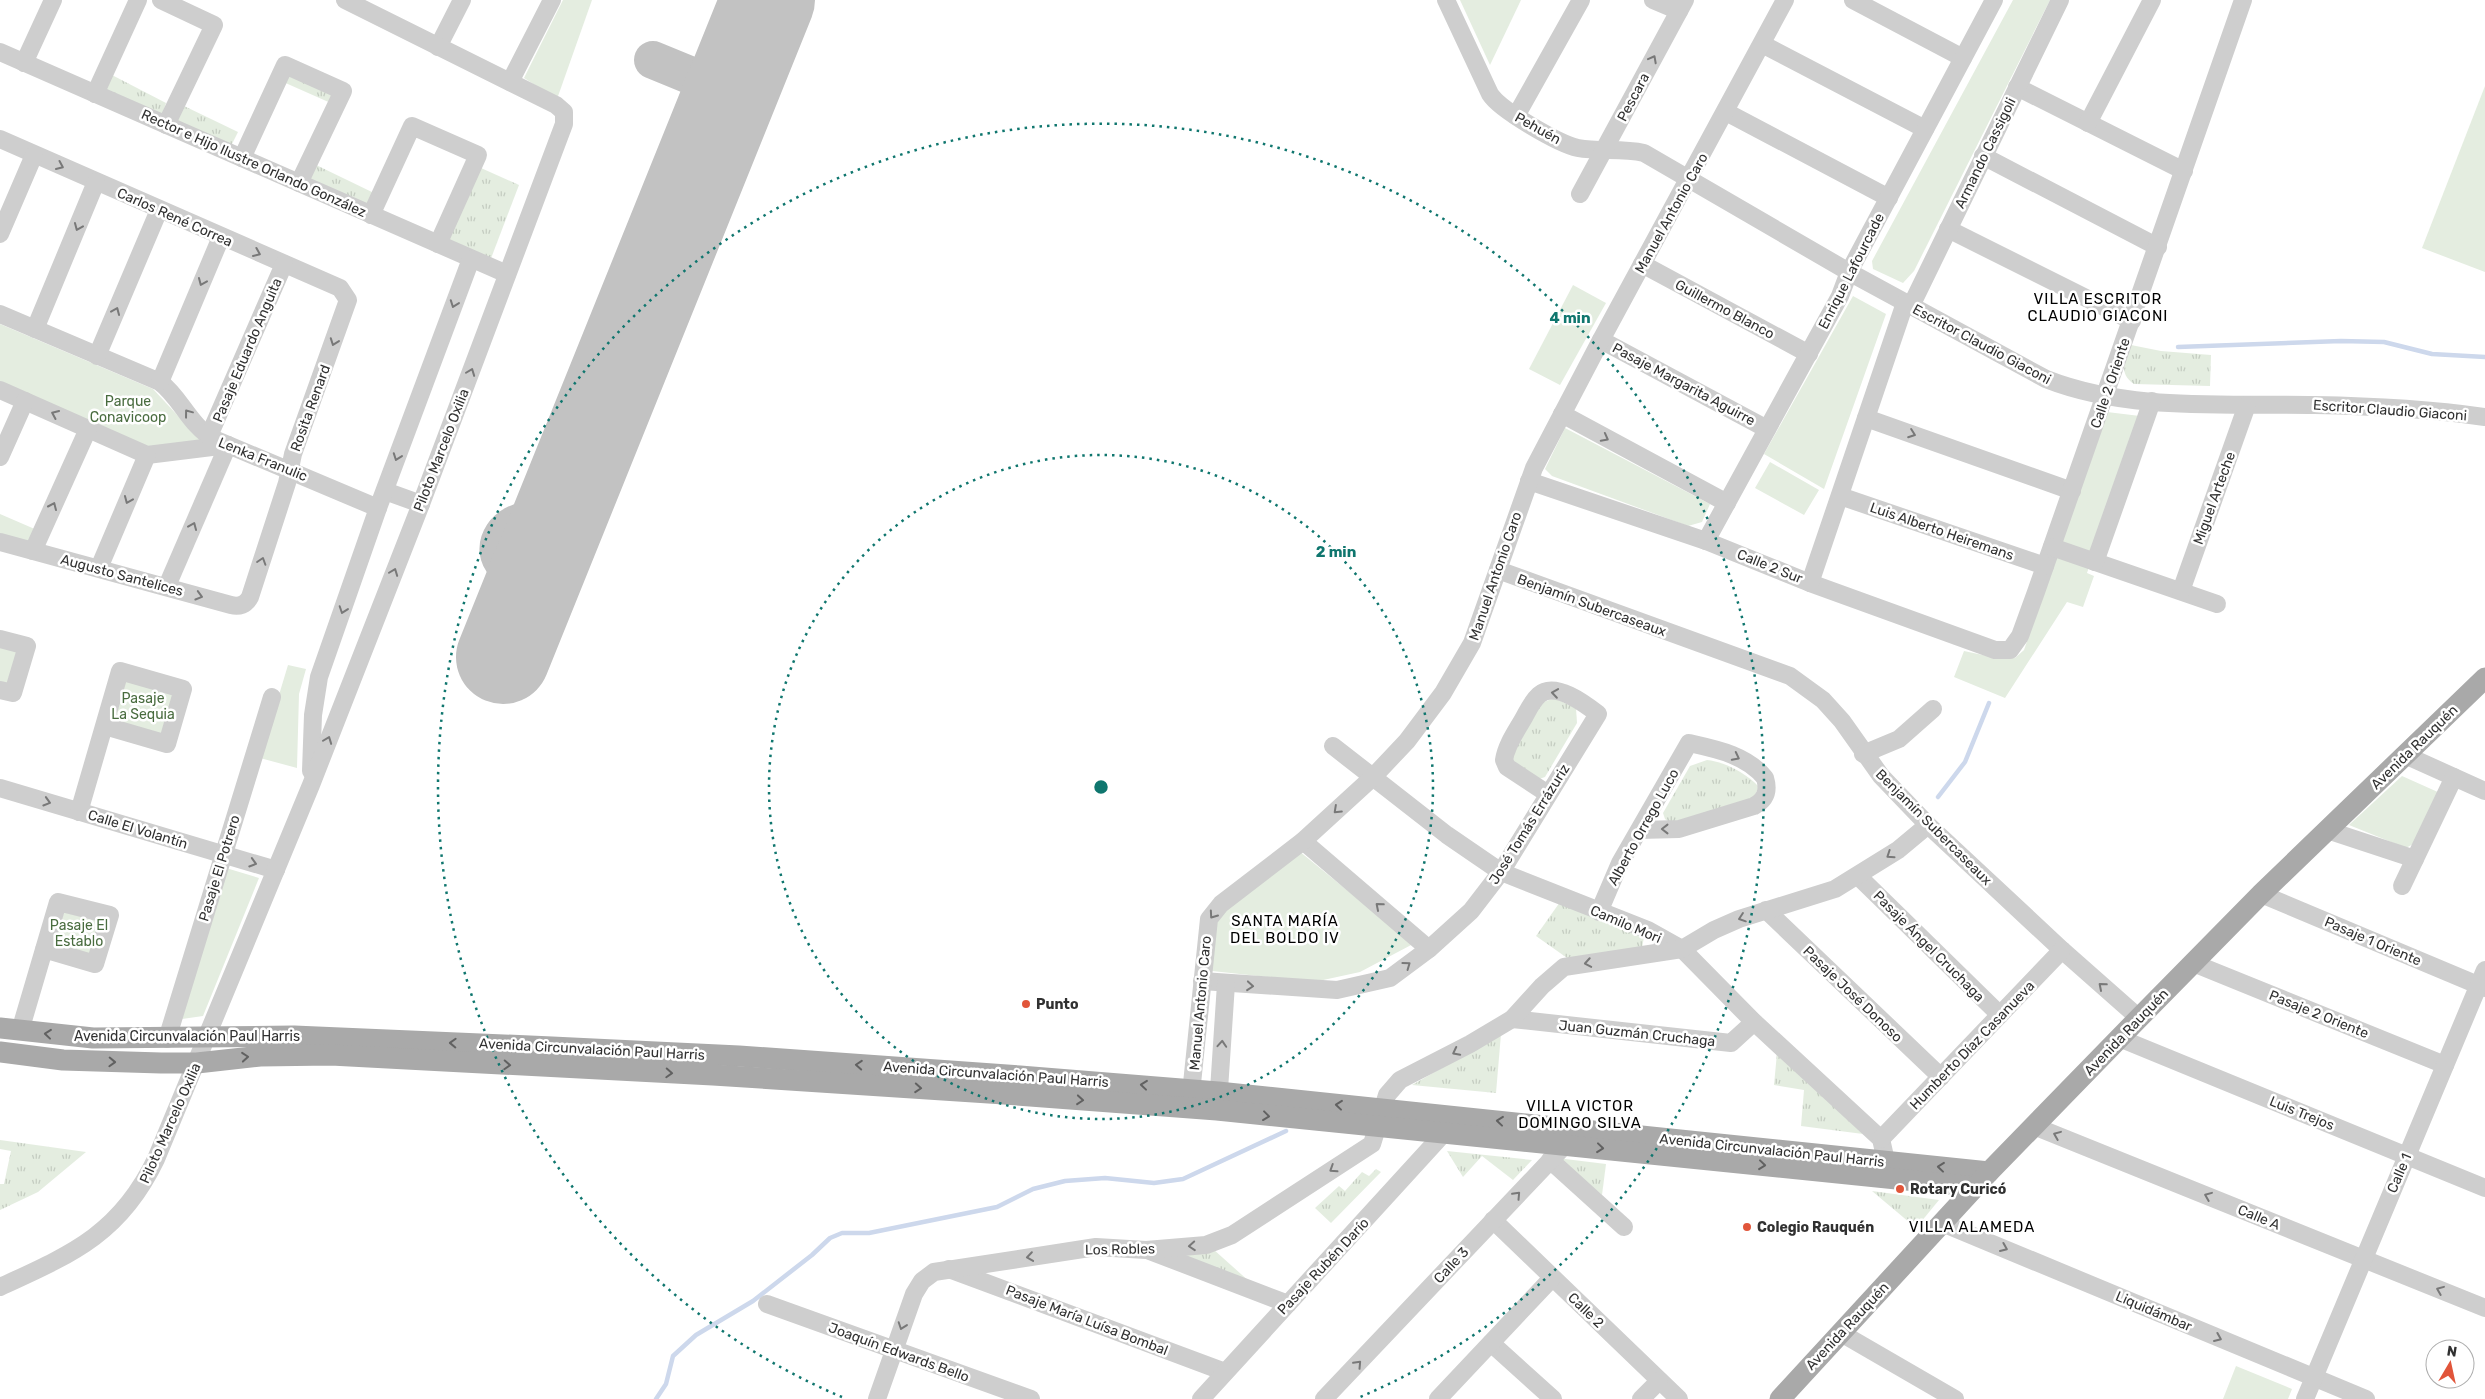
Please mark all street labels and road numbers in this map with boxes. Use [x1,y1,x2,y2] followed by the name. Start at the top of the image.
[1614,70,1653,124] street label: Pescara
[1951,95,2020,211] street label: Armando Cassigoli
[139,106,369,221] street label: Rector e Hijo Ilustre Orlando González
[1512,109,1564,148] street label: Pehuén
[1631,150,1712,276] street label: Manuel Antonio Caro
[114,184,235,251] street label: Carlos René Correa
[1815,210,1888,332] street label: Enrique Lafourcade
[209,275,286,425] street label: Pasaje Eduardo Anguita
[1672,276,1777,343] street label: Guillermo Blanco
[1910,301,2054,388] street label: Escritor Claudio Giaconi
[2087,336,2134,431] street label: Calle 2 Oriente
[1609,340,1758,429] street label: Pasaje Margarita Aguirre
[287,363,334,454] street label: Rosita Renard
[410,386,473,514] street label: Piloto Marcelo Oxilia
[2312,397,2468,424] street label: Escritor Claudio Giaconi
[216,434,310,485] street label: Lenka Franulic
[2190,449,2239,547] street label: Miguel Arteche
[1868,499,2016,564] street label: Luis Alberto Heiremans
[1465,510,1525,643] street label: Manuel Antonio Caro
[1735,546,1806,588] street label: Calle 2 Sur
[59,551,185,600] street label: Augusto Santelices
[1515,571,1669,641] street label: Benjamín Subercaseaux
[2367,702,2461,793] street label: Avenida Rauquén
[1485,761,1573,888] street label: José Tomás Errázuriz
[1604,766,1683,889] street label: Alberto Orrego Luco
[1872,766,1996,889] street label: Benjamín Subercaseaux
[86,806,190,853] street label: Calle El Volantín
[195,813,244,923] street label: Pasaje El Potrero
[1870,887,1988,1005] street label: Pasaje Ángel Cruchaga
[1588,902,1664,947] street label: Camilo Mori
[2322,913,2424,970] street label: Pasaje 1 Oriente
[1186,935,1215,1071] street label: Manuel Antonio Caro
[1800,943,1906,1046] street label: Pasaje José Donoso
[1906,977,2038,1113] street label: Humberto Díaz Casanueva
[2081,985,2172,1079] street label: Avenida Rauquén
[2267,987,2371,1042] street label: Pasaje 2 Oriente
[1558,1017,1716,1050] street label: Juan Guzmán Cruchaga
[74,1028,300,1045] street label: Avenida Circunvalación Paul Harris
[479,1035,705,1064] street label: Avenida Circunvalación Paul Harris
[883,1058,1109,1091] street label: Avenida Circunvalación Paul Harris
[136,1060,205,1186] street label: Piloto Marcelo Oxilia
[2267,1093,2337,1134] street label: Luis Trejos
[1659,1130,1885,1171] street label: Avenida Circunvalación Paul Harris
[2384,1151,2415,1195] street label: Calle 1
[2235,1201,2283,1234] street label: Calle A
[1274,1214,1373,1318] street label: Pasaje Rubén Darío
[1085,1240,1155,1259] street label: Los Robles
[1430,1244,1472,1287] street label: Calle 3
[1802,1279,1892,1374] street label: Avenida Rauquén
[1003,1282,1170,1359] street label: Pasaje María Luísa Bombal
[2113,1288,2195,1335] street label: Liquidámbar
[1564,1289,1607,1332] street label: Calle 2
[826,1319,971,1386] street label: Joaquín Edwards Bello

